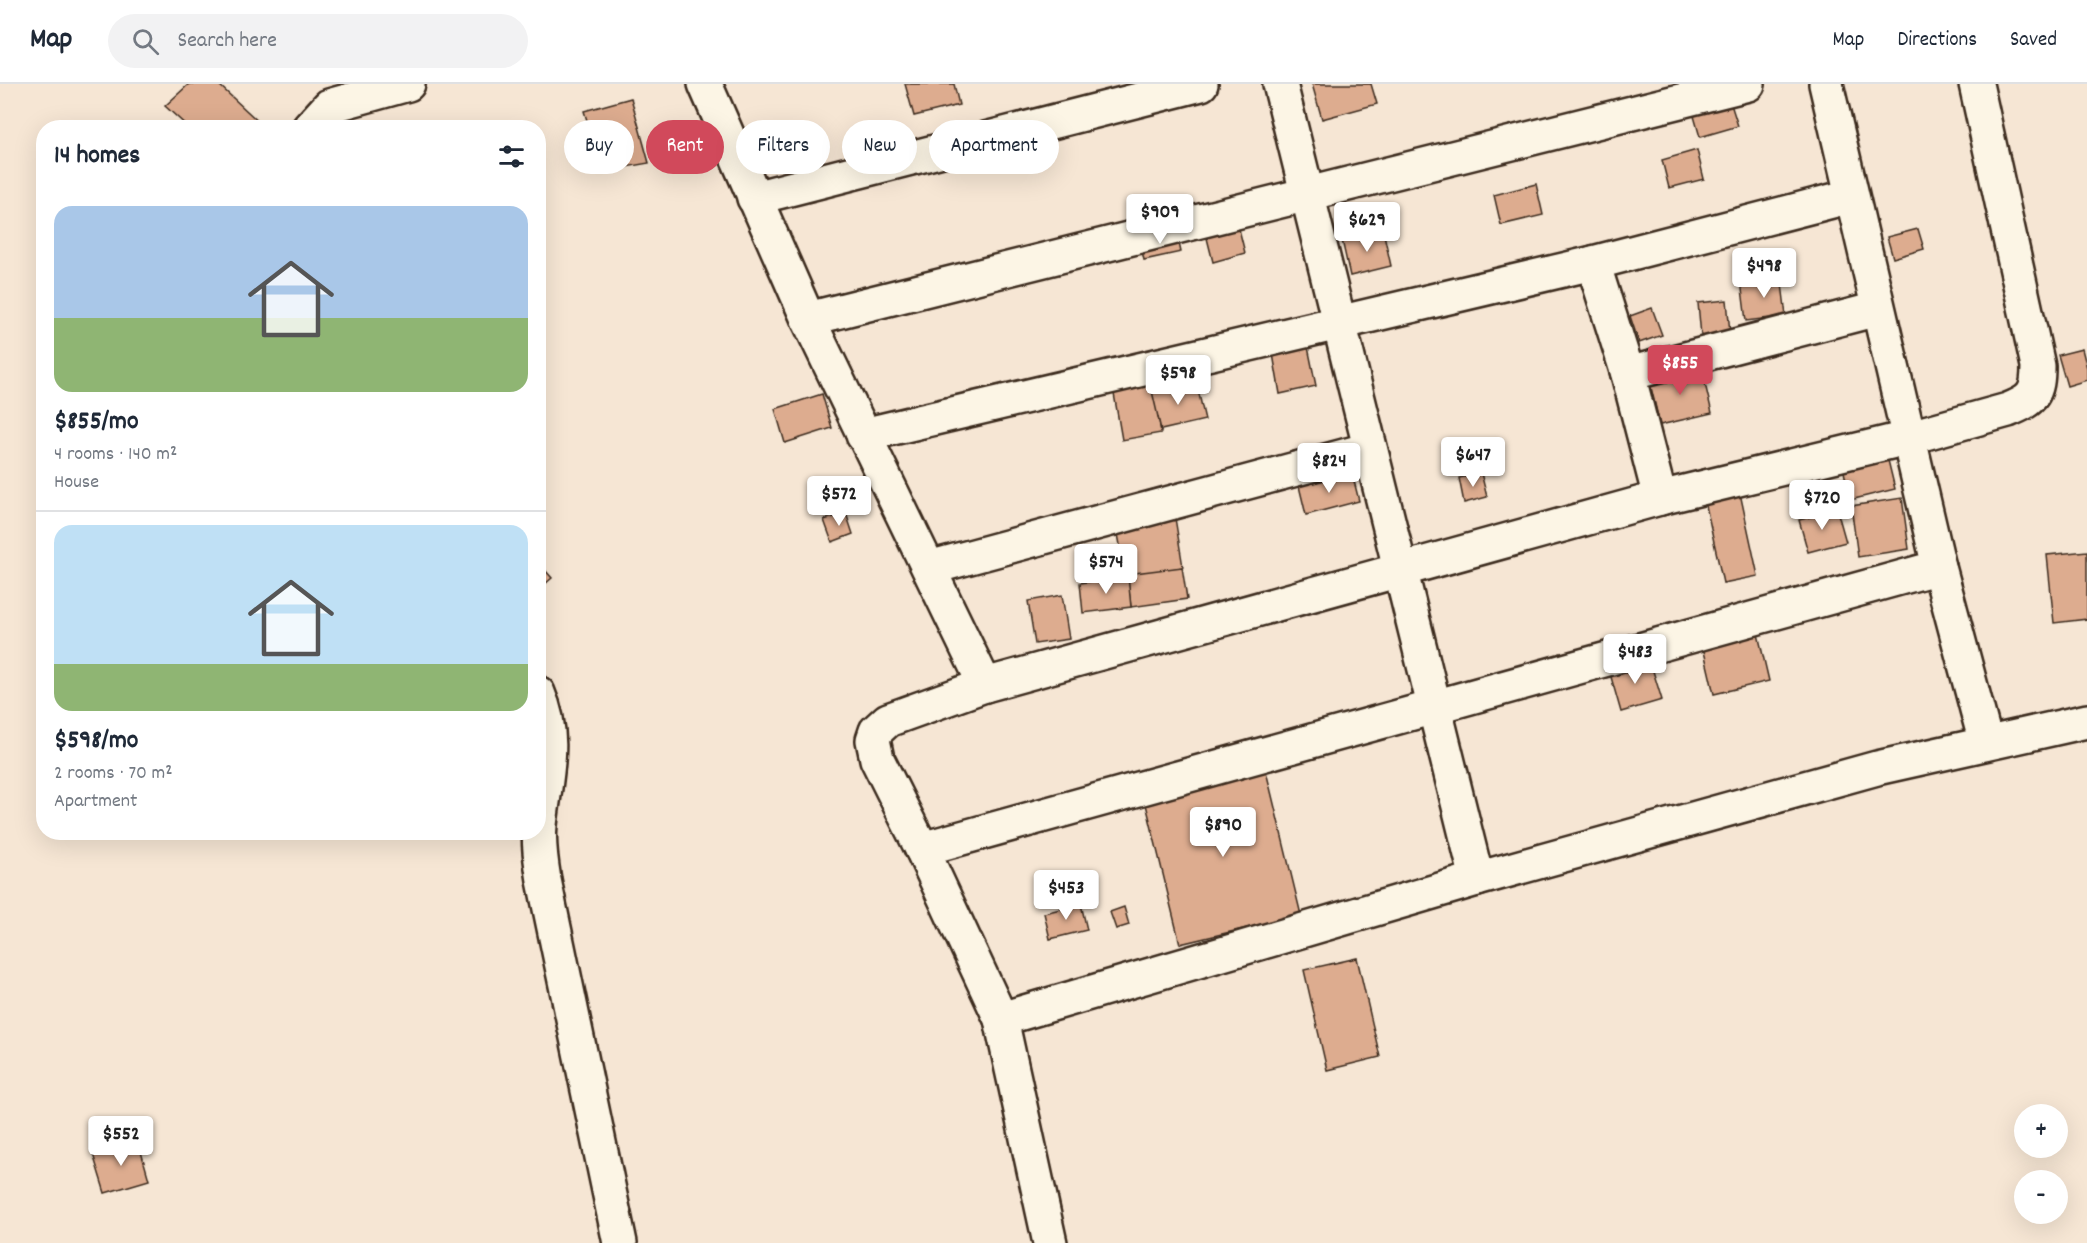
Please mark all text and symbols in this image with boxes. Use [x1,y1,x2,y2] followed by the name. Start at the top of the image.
[108,14,528,68] search box
[30,21,72,61] text: Map
[129,25,162,58] icon: search
[177,26,277,57] text: Search here
[1833,26,1864,56] text: Map
[1897,26,1977,56] text: Directions
[2010,26,2057,56] text: Saved
[564,120,634,174] chip: Buy
[646,120,724,174] chip: Rent
[736,120,830,174] chip: Filters
[842,120,917,174] chip: New
[929,120,1059,174] chip: Apartment
[54,138,140,175] text: 14 homes
[495,140,528,173] icon: filters
[1124,194,1196,245] pin: $909
[1140,199,1180,227] text: $909
[1331,202,1403,253] pin: $629
[1348,207,1386,235] text: $629
[237,245,345,353] icon: home
[1728,248,1800,299] pin: $498
[1746,253,1782,281] text: $498
[1644,345,1716,396] pin: $855
[1662,350,1698,378] text: $855
[1142,355,1214,406] pin: $598
[1160,360,1196,388] text: $598
[54,404,139,441] text: $855/mo
[1437,437,1509,488] pin: $647
[54,441,177,469] text: 4 rooms · 140 m²
[1455,442,1491,470] text: $647
[1293,443,1365,494] pin: $824
[1311,448,1347,476] text: $824
[54,469,99,497] text: House
[803,476,875,527] pin: $572
[1786,480,1858,531] pin: $720
[821,481,857,509] text: $572
[1803,485,1841,513] text: $720
[1070,544,1142,595] pin: $574
[1088,549,1124,577] text: $574
[237,564,345,672] icon: home
[1599,634,1671,685] pin: $483
[1617,639,1653,667] text: $483
[54,723,138,760] text: $598/mo
[54,760,173,788] text: 2 rooms · 70 m²
[54,788,137,816] text: Apartment
[1187,807,1259,858] pin: $890
[1204,812,1242,840] text: $890
[1030,870,1102,921] pin: $453
[1048,875,1084,903] text: $453
[2014,1104,2068,1224] map controls
[2014,1104,2068,1158] button: +
[85,1116,157,1167] pin: $552
[102,1121,140,1149] text: $552
[2014,1170,2068,1224] button: −

